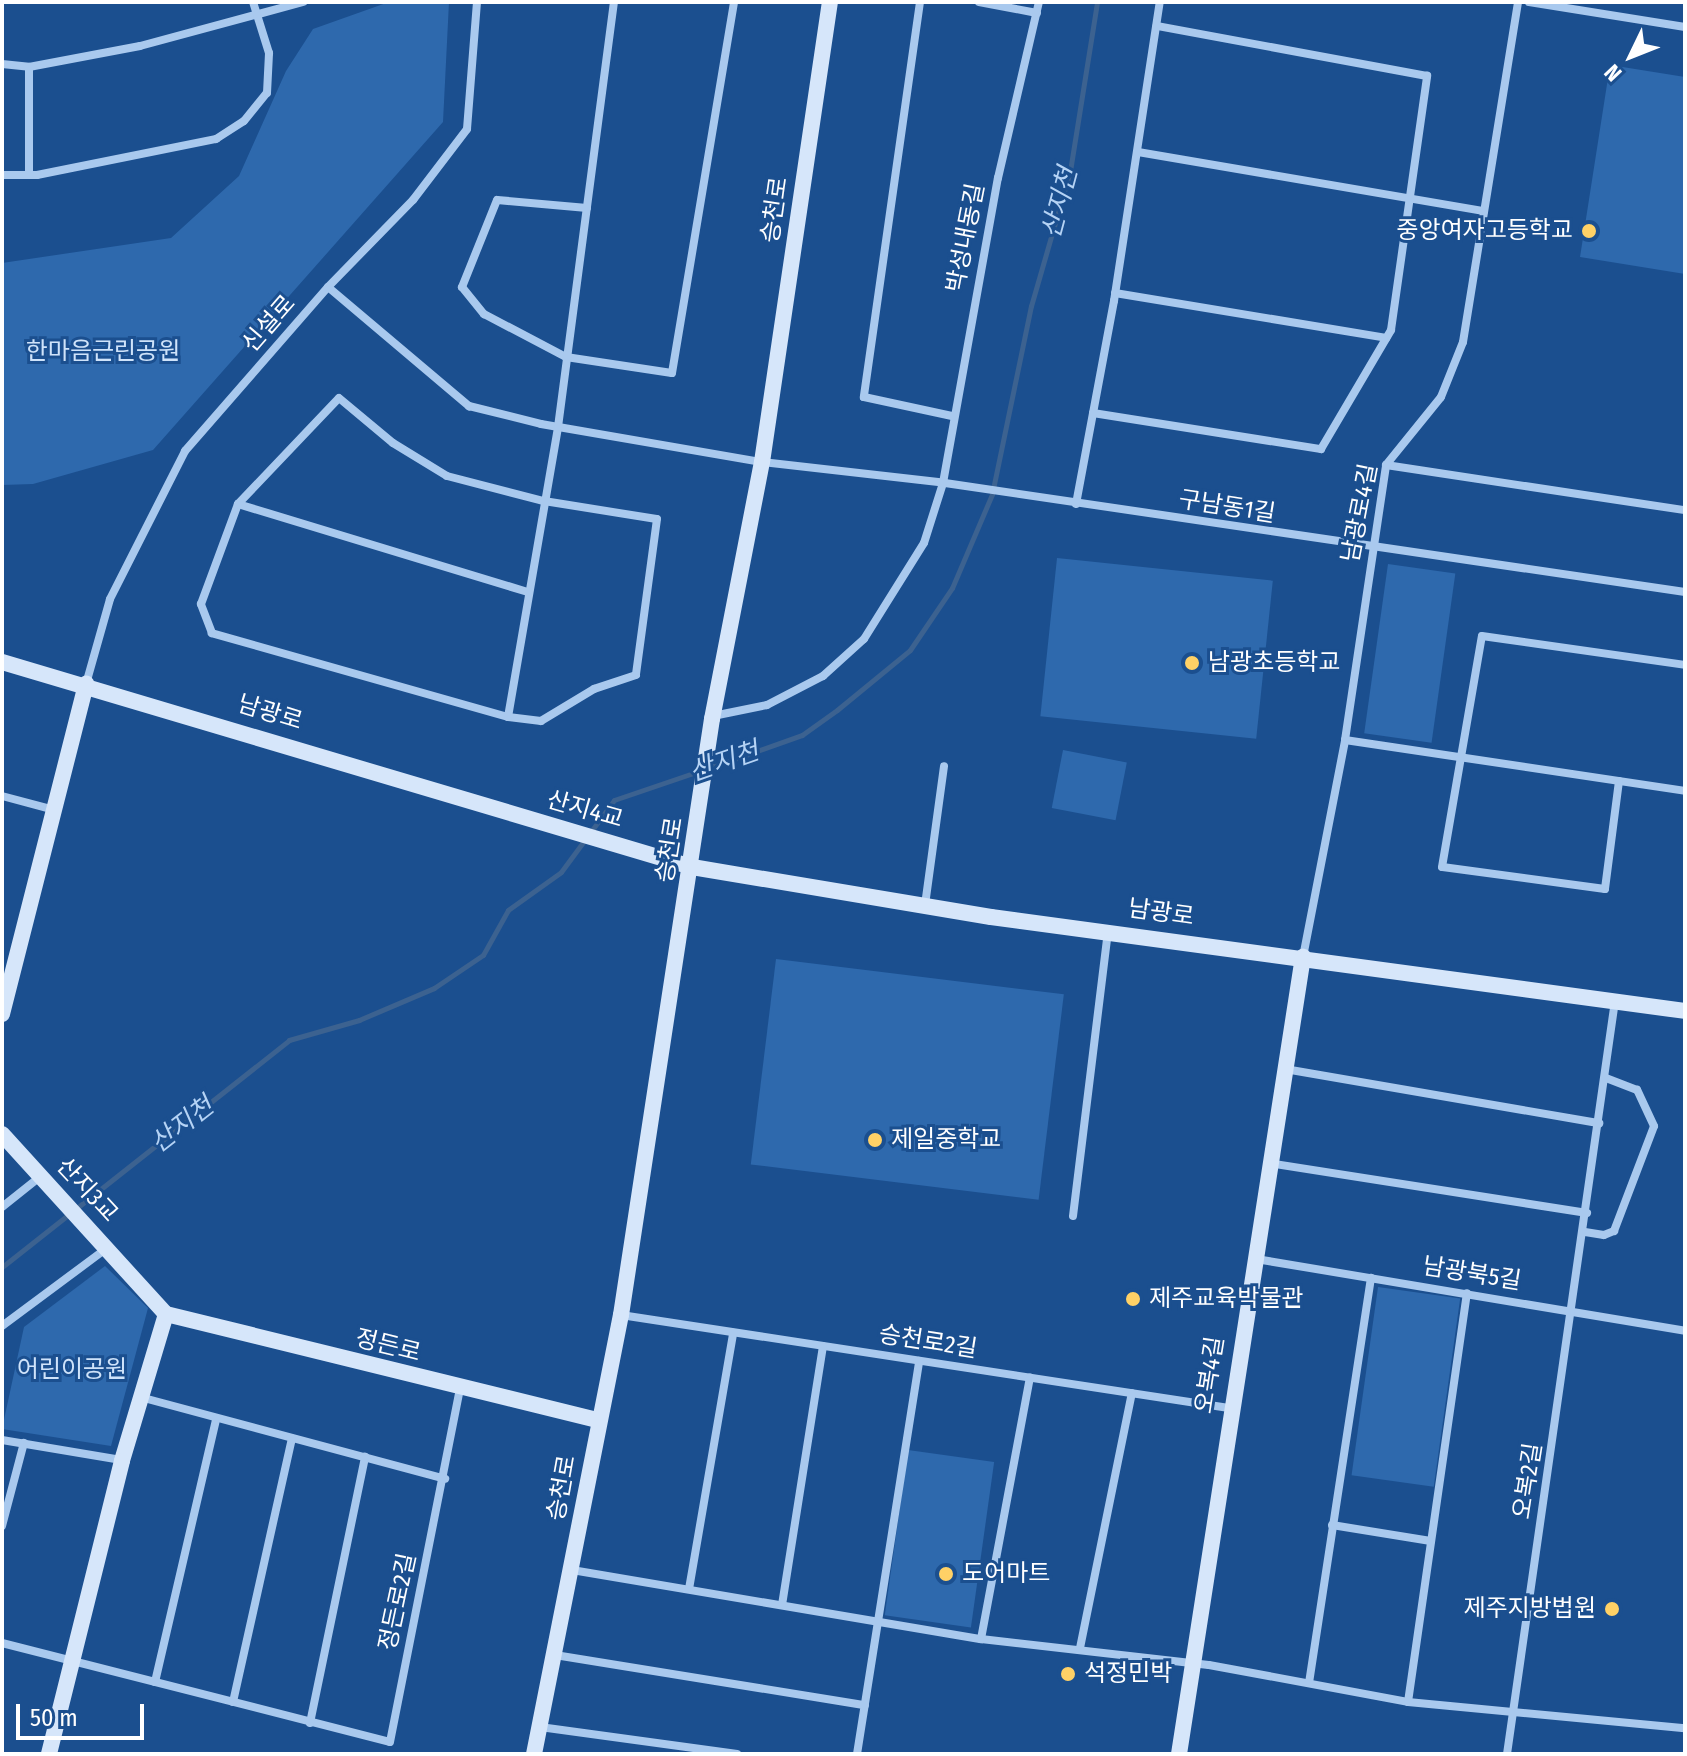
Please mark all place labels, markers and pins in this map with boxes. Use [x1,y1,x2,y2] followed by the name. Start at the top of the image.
[1396,217,1573,245] place label: 중앙여자고등학교
[1580,222,1598,240] marker: 중앙여자고등학교
[1208,649,1340,677] place label: 남광초등학교
[1183,654,1201,672] marker: 남광초등학교
[891,1126,1001,1154] place label: 제일중학교
[866,1131,884,1149] marker: 제일중학교
[1149,1285,1304,1313] place label: 제주교육박물관
[1124,1290,1142,1308] marker: 제주교육박물관
[962,1560,1050,1588] place label: 도어마트
[937,1565,955,1583] marker: 도어마트
[1464,1595,1596,1623] place label: 제주지방법원
[1603,1600,1621,1618] marker: 제주지방법원
[1084,1660,1172,1688] place label: 석정민박
[1059,1665,1077,1683] marker: 석정민박

